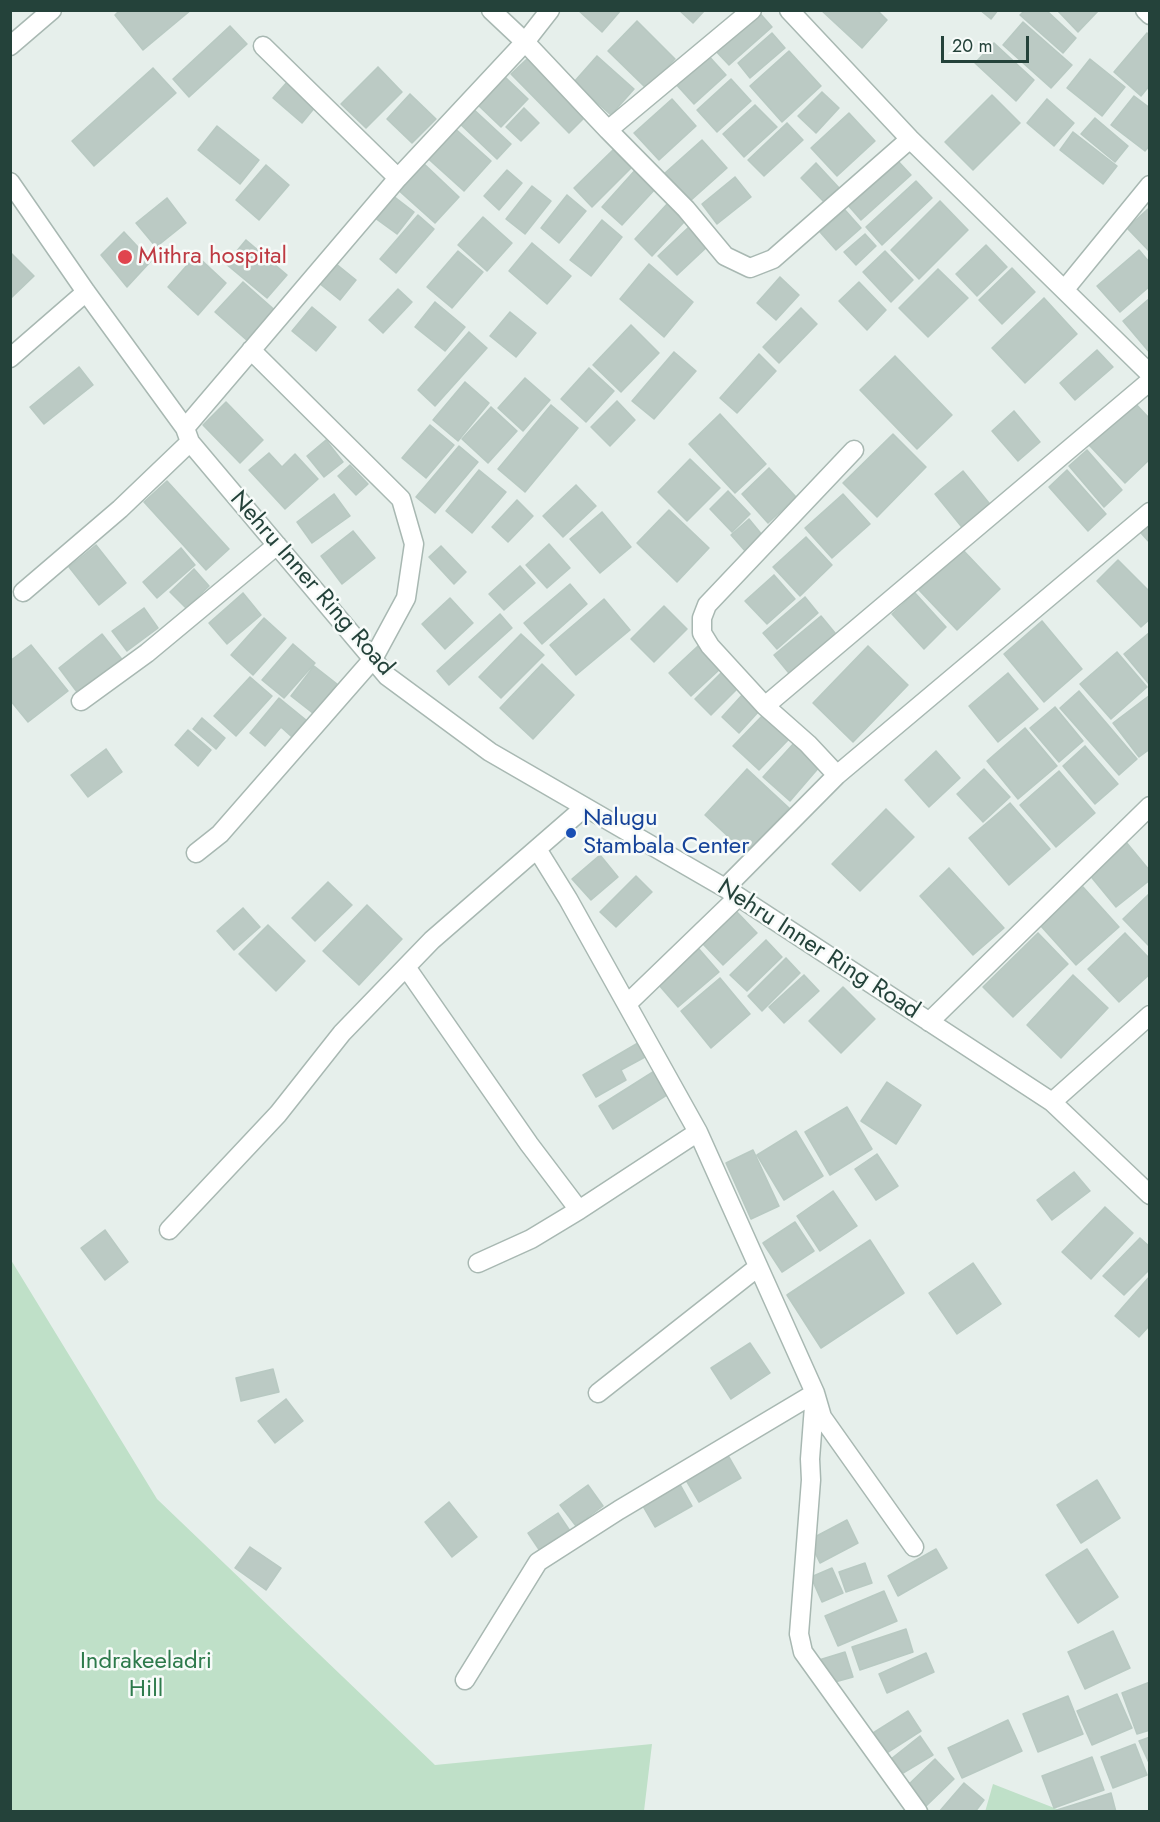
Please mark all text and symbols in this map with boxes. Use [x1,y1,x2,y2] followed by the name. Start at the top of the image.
[944,24,1032,62] scale bar
[952,33,992,59] text: 20 m
[138,243,287,271] place label: Mithra hospital
[116,248,134,266] marker: Mithra hospital
[223,486,399,682] street label: Nehru Inner Ring Road
[583,805,749,861] place label: Nalugu Stambala Center
[564,826,578,840] marker: Nalugu Stambala Center
[711,874,925,1026] street label: Nehru Inner Ring Road
[80,1648,212,1704] park label: Indrakeeladri Hill

